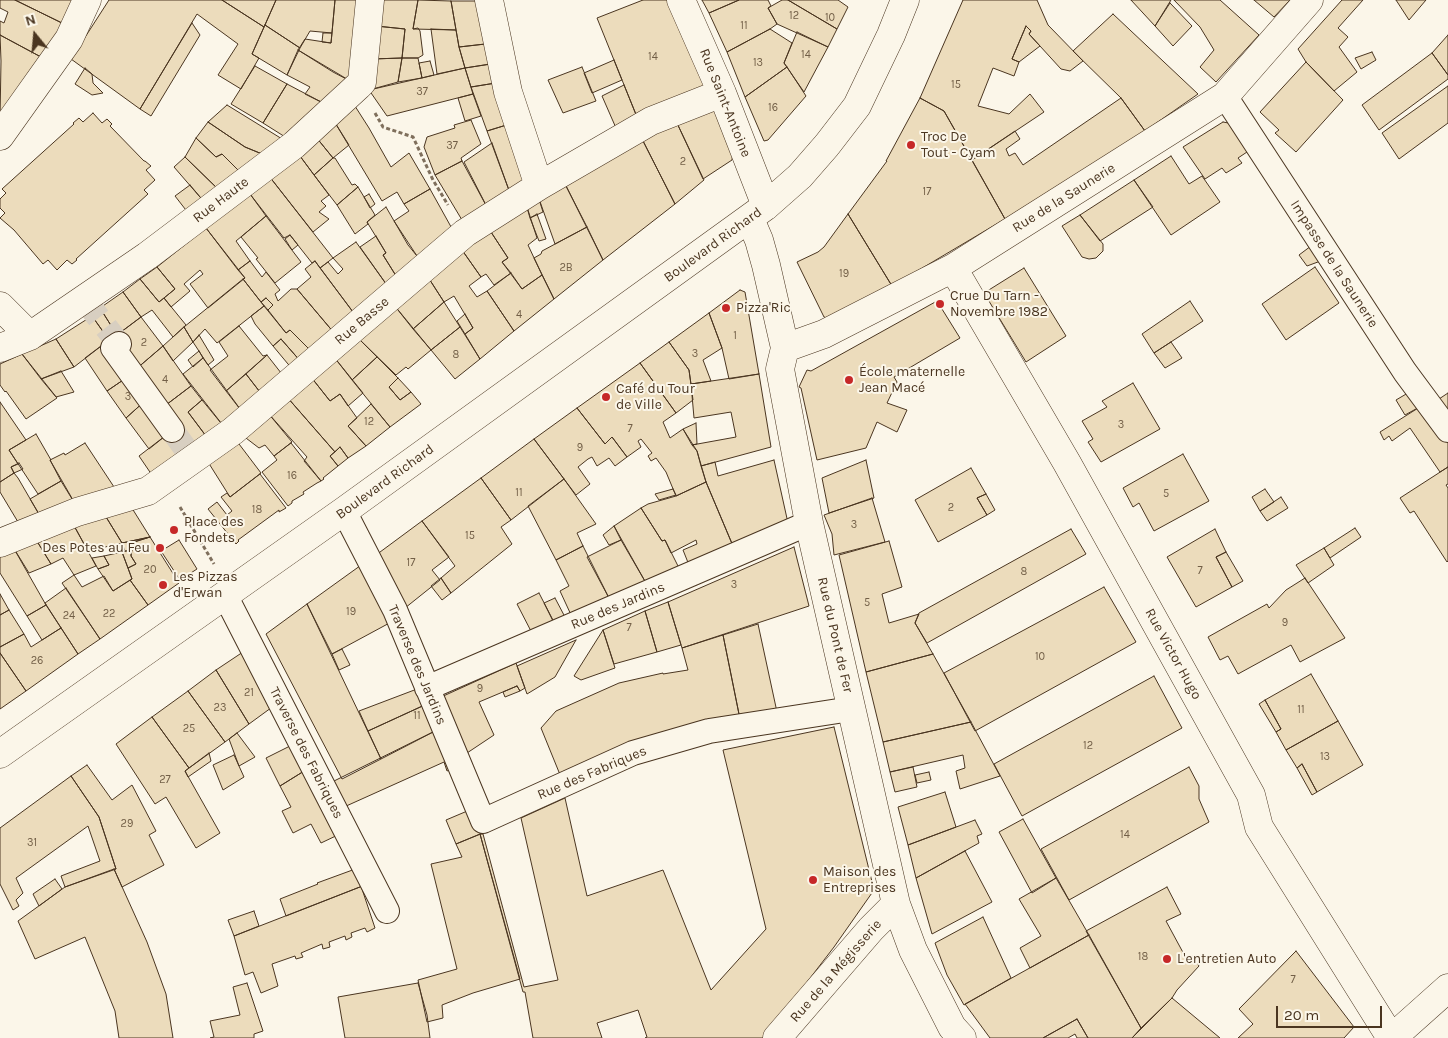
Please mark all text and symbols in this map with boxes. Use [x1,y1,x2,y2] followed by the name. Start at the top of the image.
[789,9,799,23] house number: 12
[10,10,60,60] north arrow
[23,11,38,30] text: N
[825,11,835,25] house number: 10
[740,19,748,33] house number: 11
[696,46,754,160] street label: Rue Saint-Antoine
[801,48,811,62] house number: 14
[648,50,658,64] house number: 14
[753,56,763,70] house number: 13
[951,78,961,92] house number: 15
[416,85,428,99] house number: 37
[768,101,778,115] house number: 16
[921,129,996,162] place label: Troc De Tout - Cyam
[446,139,458,153] house number: 37
[905,139,917,151] marker: Troc De Tout - Cyam
[680,155,686,169] house number: 2
[1009,160,1119,236] street label: Rue de la Saunerie
[190,174,252,226] street label: Rue Haute
[923,185,931,199] house number: 17
[1286,197,1382,331] street label: Impasse de la Saunerie
[661,204,765,286] street label: Boulevard Richard
[559,261,573,275] house number: 2B
[839,267,849,281] house number: 19
[950,288,1048,321] place label: Crue Du Tarn - Novembre 1982
[331,293,393,349] street label: Rue Basse
[934,298,946,310] marker: Crue Du Tarn - Novembre 1982
[736,300,791,316] place label: Pizza'Ric
[720,302,732,314] marker: Pizza'Ric
[516,308,522,322] house number: 4
[733,329,737,343] house number: 1
[141,336,147,350] house number: 2
[692,347,698,361] house number: 3
[453,348,459,362] house number: 8
[859,364,965,397] place label: École maternelle Jean Macé
[162,373,168,387] house number: 4
[843,374,855,386] marker: École maternelle Jean Macé
[616,381,695,414] place label: Café du Tour de Ville
[125,390,131,404] house number: 3
[600,391,612,403] marker: Café du Tour de Ville
[364,415,374,429] house number: 12
[1118,418,1124,432] house number: 3
[627,422,633,436] house number: 7
[333,441,437,523] street label: Boulevard Richard
[577,441,583,455] house number: 9
[287,469,297,483] house number: 16
[515,486,523,500] house number: 11
[1163,487,1169,501] house number: 5
[948,501,954,515] house number: 2
[252,503,262,517] house number: 18
[184,514,244,546] place label: Place des Fondets
[851,518,857,532] house number: 3
[168,524,180,536] marker: Place des Fondets
[465,529,475,543] house number: 15
[42,540,150,556] place label: Des Potes au Feu
[154,542,166,554] marker: Des Potes au Feu
[407,556,415,570] house number: 17
[144,563,156,577] house number: 20
[1197,564,1203,578] house number: 7
[1021,565,1027,579] house number: 8
[173,569,238,602] place label: Les Pizzas d'Erwan
[814,576,856,694] street label: Rue du Pont de Fer
[731,578,737,592] house number: 3
[157,579,169,591] marker: Les Pizzas d'Erwan
[568,579,668,633] street label: Rue des Jardins
[864,596,870,610] house number: 5
[384,602,450,728] street label: Traverse des Jardins
[346,605,356,619] house number: 19
[1141,606,1205,702] street label: Rue Victor Hugo
[103,607,115,621] house number: 22
[63,609,75,623] house number: 24
[1282,616,1288,630] house number: 9
[626,621,632,635] house number: 7
[1035,650,1045,664] house number: 10
[31,654,43,668] house number: 26
[477,682,483,696] house number: 9
[265,684,347,822] street label: Traverse des Fabriques
[244,686,254,700] house number: 21
[214,701,226,715] house number: 23
[1297,703,1305,717] house number: 11
[413,709,421,723] house number: 11
[183,722,195,736] house number: 25
[1083,739,1093,753] house number: 12
[535,742,649,804] street label: Rue des Fabriques
[1320,750,1330,764] house number: 13
[159,773,171,787] house number: 27
[121,817,133,831] house number: 29
[1120,828,1130,842] house number: 14
[27,836,37,850] house number: 31
[823,864,896,896] place label: Maison des Entreprises
[807,874,819,886] marker: Maison des Entreprises
[787,916,885,1026] street label: Rue de la Mégisserie
[1138,950,1148,964] house number: 18
[1177,951,1276,967] place label: L'entretien Auto
[1161,953,1173,965] marker: L'entretien Auto
[1290,973,1296,987] house number: 7
[1278,996,1384,1028] scale bar
[1284,1006,1319,1024] text: 20 m

